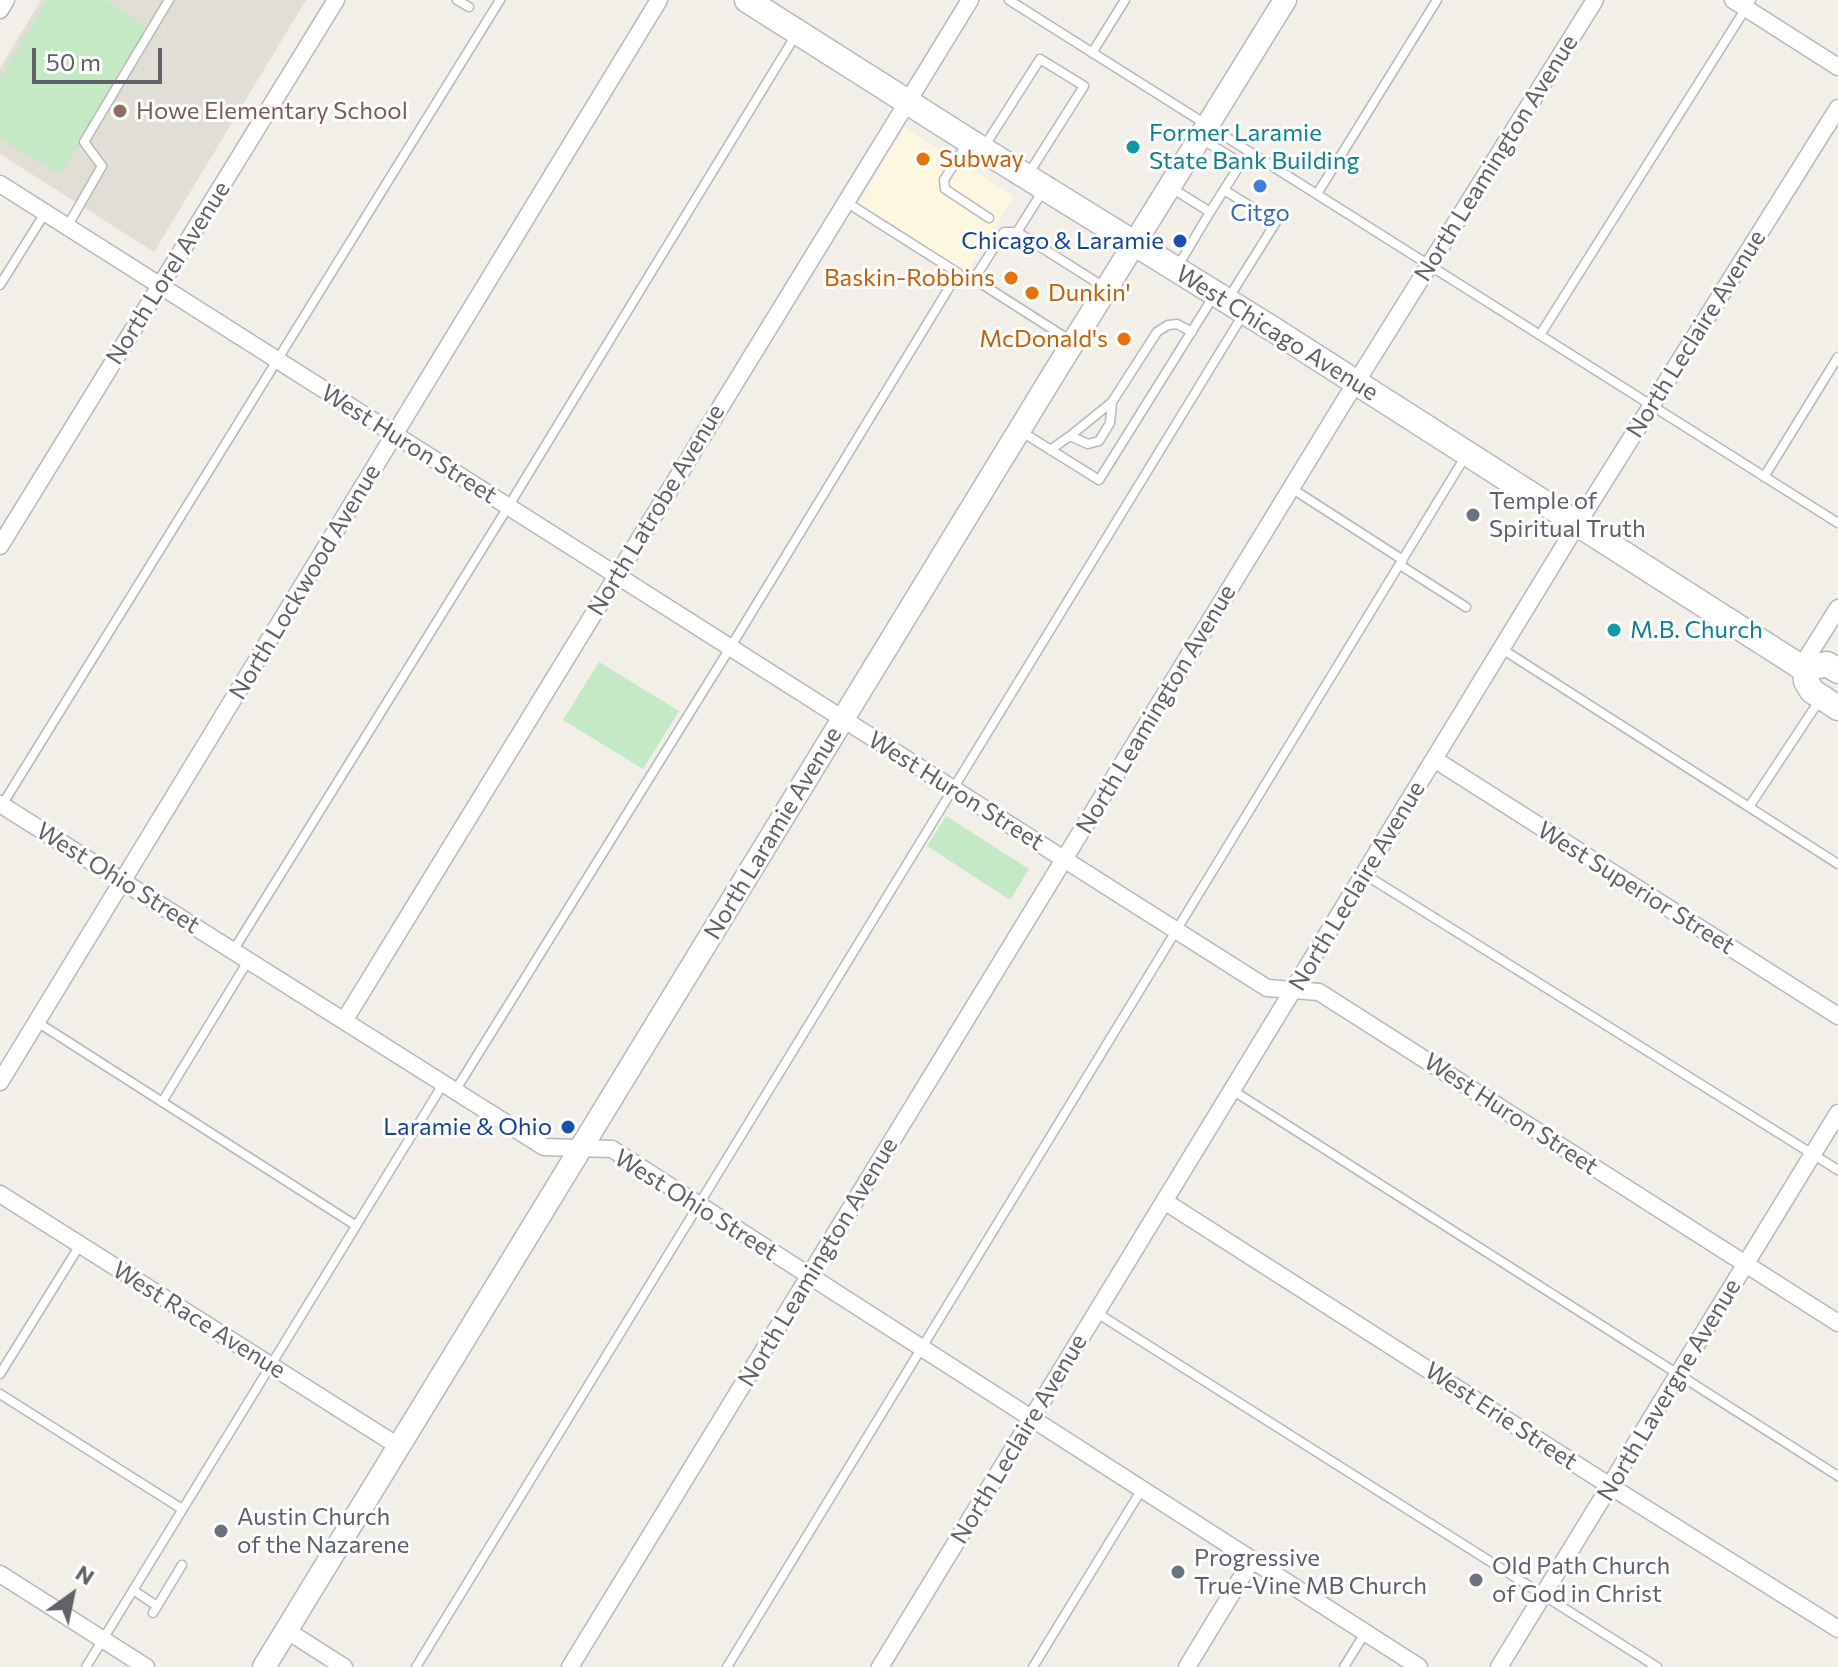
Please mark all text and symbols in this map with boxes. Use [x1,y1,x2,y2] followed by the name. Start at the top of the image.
[1408,29,1584,287] street label: North Leamington Avenue
[36,32,166,82] scale bar
[46,47,101,76] text: 50 m
[136,97,408,125] place label: Howe Elementary School
[111,102,129,120] marker: Howe Elementary School
[1149,119,1359,175] place label: Former Laramie State Bank Building
[1124,138,1142,156] marker: Former Laramie State Bank Building
[939,145,1024,173] place label: Subway
[914,150,932,168] marker: Subway
[100,176,236,370] street label: North Lorel Avenue
[1251,177,1269,195] marker: Citgo
[1230,199,1290,227] place label: Citgo
[1620,225,1772,443] street label: North Leclaire Avenue
[961,227,1164,255] place label: Chicago & Laramie
[1171,232,1189,250] marker: Chicago & Laramie
[1170,259,1384,407] street label: West Chicago Avenue
[824,264,995,292] place label: Baskin-Robbins
[1002,269,1020,287] marker: Baskin-Robbins
[1048,279,1131,307] place label: Dunkin'
[1023,284,1041,302] marker: Dunkin'
[979,325,1108,353] place label: McDonald's
[1115,330,1133,348] marker: McDonald's
[316,378,502,510] street label: West Huron Street
[582,399,730,621] street label: North Latrobe Avenue
[223,459,387,705] street label: North Lockwood Avenue
[1489,487,1646,543] place label: Temple of Spiritual Truth
[1464,506,1482,524] marker: Temple of Spiritual Truth
[1070,579,1242,839] street label: North Leamington Avenue
[1630,616,1763,644] place label: M.B. Church
[1605,621,1623,639] marker: M.B. Church
[698,722,848,944] street label: North Laramie Avenue
[863,725,1049,857] street label: West Huron Street
[1283,776,1431,996] street label: North Leclaire Avenue
[31,816,205,940] street label: West Ohio Street
[1532,816,1740,960] street label: West Superior Street
[1419,1047,1603,1181] street label: West Huron Street
[383,1113,552,1141] place label: Laramie & Ohio
[559,1118,577,1136] marker: Laramie & Ohio
[732,1132,904,1392] street label: North Leamington Avenue
[609,1143,783,1267] street label: West Ohio Street
[107,1255,291,1385] street label: West Race Avenue
[1591,1274,1747,1506] street label: North Lavergne Avenue
[945,1329,1093,1549] street label: North Leclaire Avenue
[1419,1356,1583,1476] street label: West Erie Street
[237,1503,409,1559] place label: Austin Church of the Nazarene
[212,1522,230,1540] marker: Austin Church of the Nazarene
[1194,1544,1427,1600] place label: Progressive True-Vine MB Church
[1492,1552,1670,1608] place label: Old Path Church of God in Christ
[32,1555,112,1635] north arrow
[71,1559,100,1590] text: N
[1169,1563,1187,1581] marker: Progressive True-Vine MB Church
[1467,1571,1485,1589] marker: Old Path Church of God in Christ

